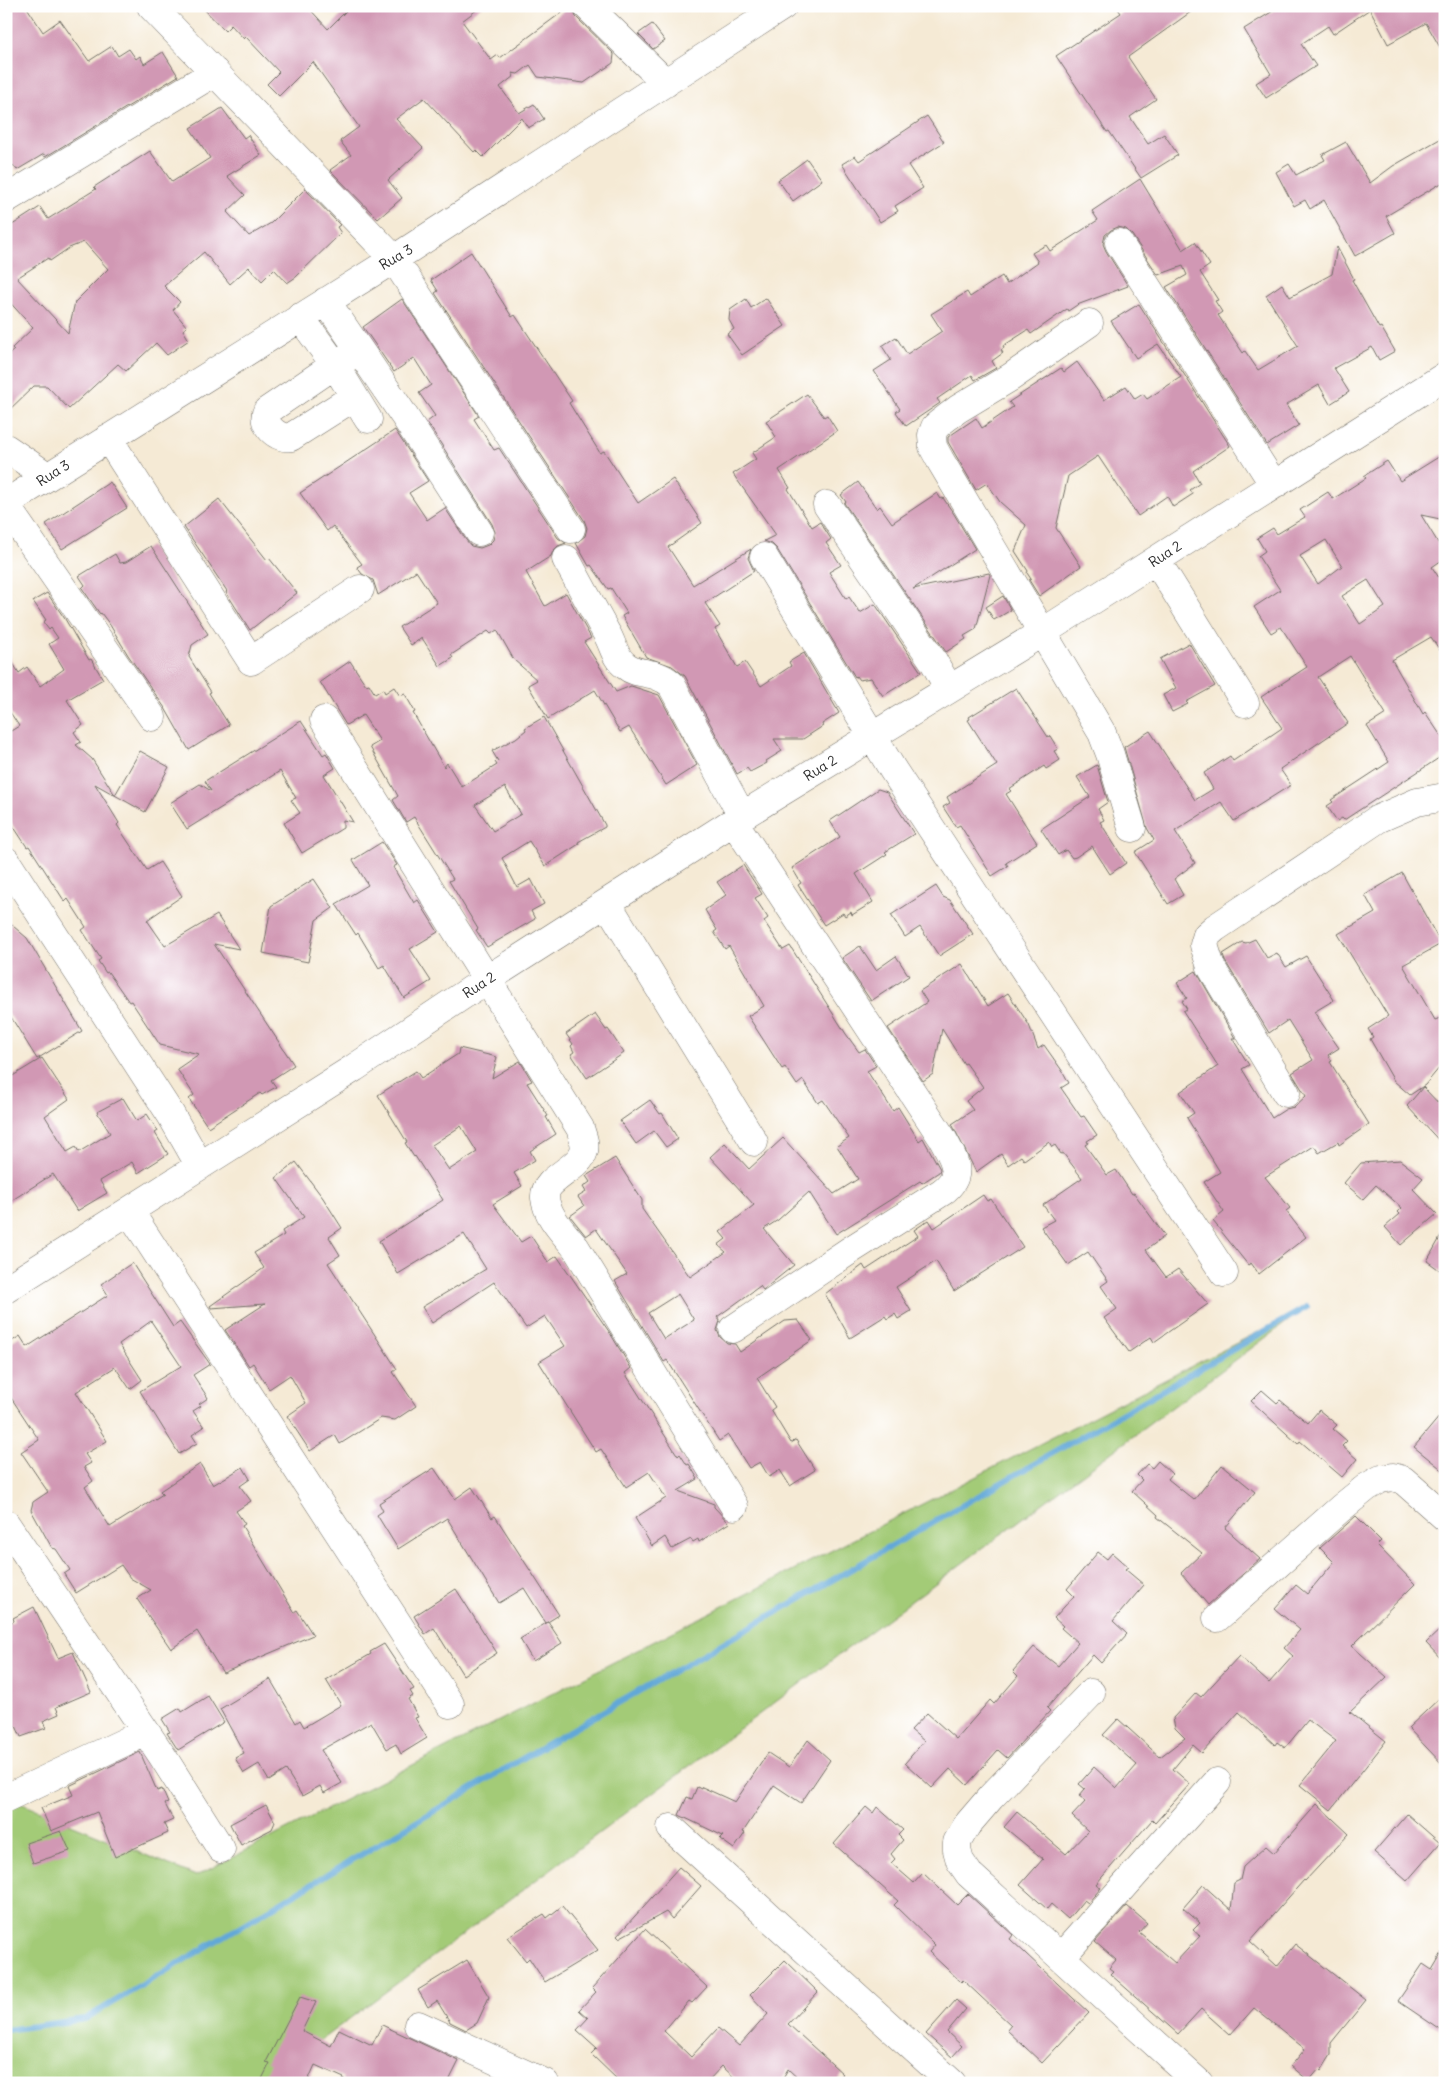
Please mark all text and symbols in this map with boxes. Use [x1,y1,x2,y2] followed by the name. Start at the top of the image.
[376,240,416,274] street label: Rua 3
[33,456,73,490] street label: Rua 3
[1145,536,1185,571] street label: Rua 2
[800,751,840,785] street label: Rua 2
[459,967,499,1002] street label: Rua 2

